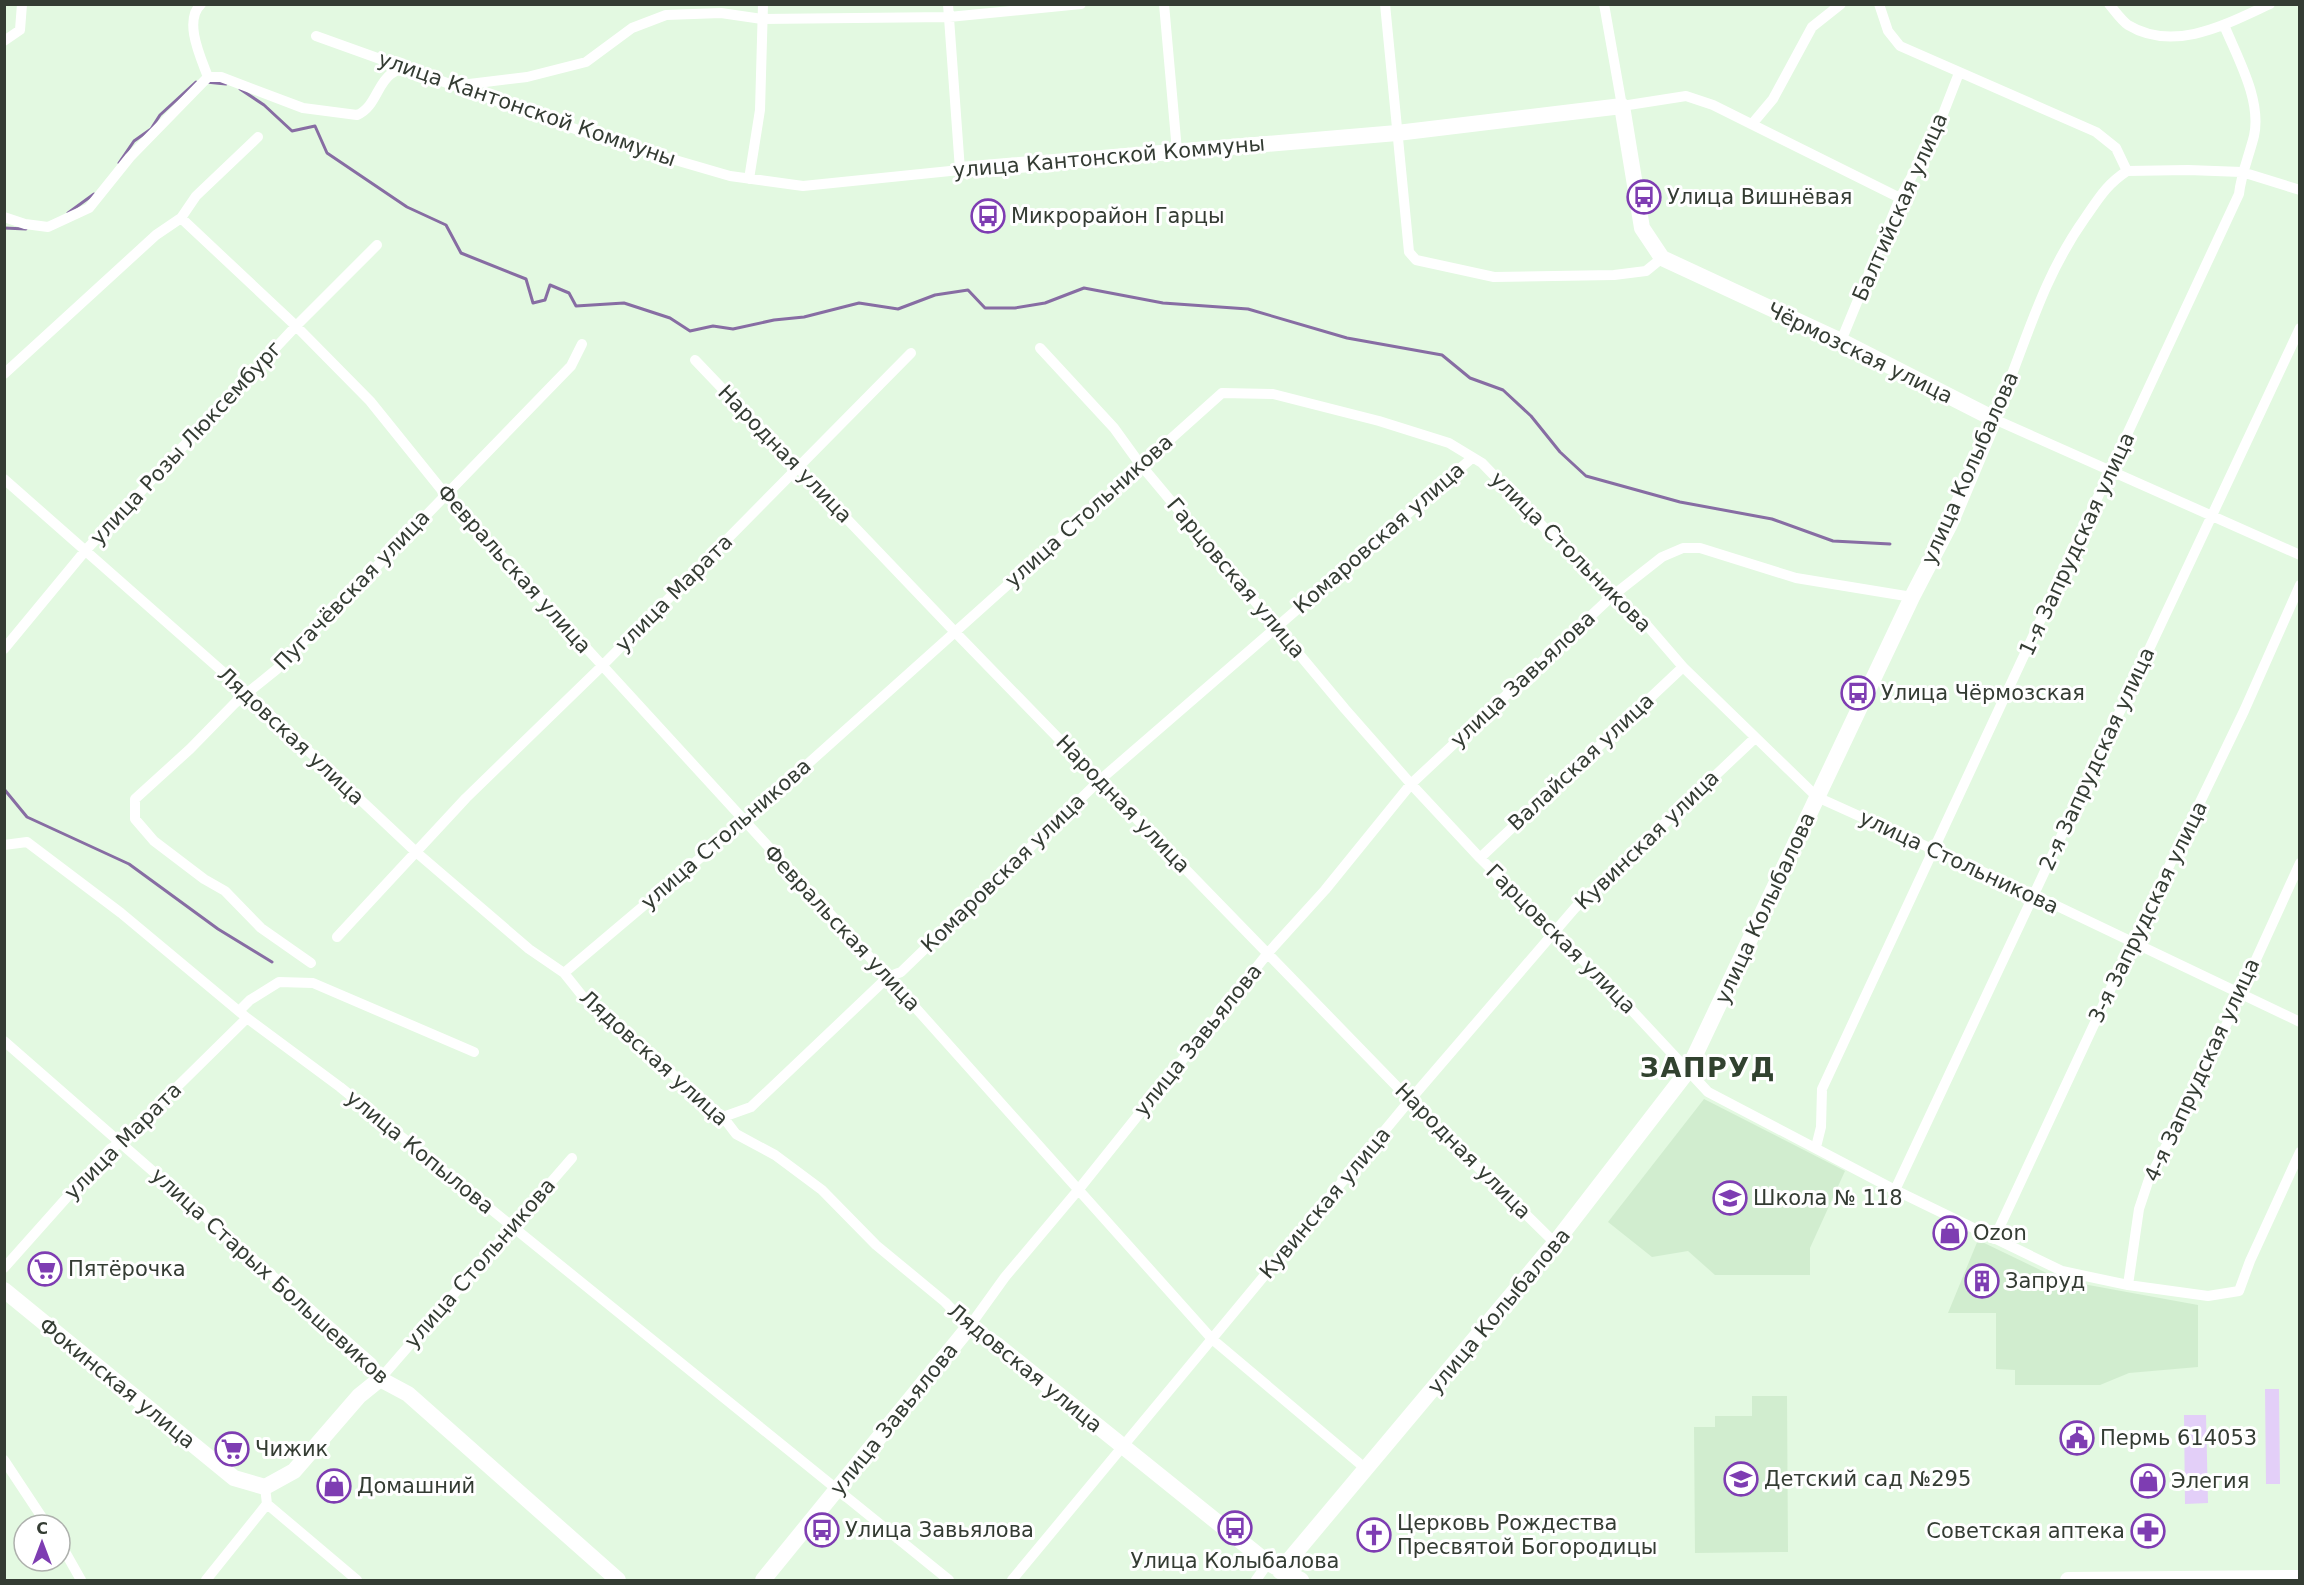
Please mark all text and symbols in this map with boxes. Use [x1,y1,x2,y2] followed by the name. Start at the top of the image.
[375,47,679,171] street label: улица Кантонской Коммуны
[1848,109,1952,305] street label: Балтийская улица
[952,131,1266,183] street label: улица Кантонской Коммуны
[1626,179,1662,215] bus stop icon: Улица Вишнёвая
[1667,185,1853,209] place label: Улица Вишнёвая
[970,198,1006,234] bus stop icon: Микрорайон Гарцы
[1011,204,1225,228] place label: Микрорайон Гарцы
[1763,298,1957,408] street label: Чёрмозская улица
[85,336,287,550] street label: улица Розы Люксембург
[1917,368,2023,568] street label: улица Колыбалова
[713,380,857,528] street label: Народная улица
[1000,429,1178,593] street label: улица Стольникова
[2015,429,2139,659] street label: 1-я Запрудская улица
[1289,457,1469,619] street label: Комаровская улица
[1486,467,1656,637] street label: улица Стольникова
[432,480,596,658] street label: Февральская улица
[1162,493,1310,663] street label: Гарцовская улица
[269,505,435,675] street label: Пугачёвская улица
[610,529,738,657] street label: улица Марата
[1446,606,1600,752] street label: улица Завьялова
[2035,644,2159,874] street label: 2-я Запрудская улица
[213,662,369,810] street label: Лядовская улица
[1840,675,1876,711] bus stop icon: Улица Чёрмозская
[1881,681,2085,705] place label: Улица Чёрмозская
[1503,688,1659,836] street label: Валайская улица
[1051,730,1195,878] street label: Народная улица
[636,754,816,914] street label: улица Стольникова
[1570,765,1724,915] street label: Кувинская улица
[916,789,1090,957] street label: Комаровская улица
[2084,797,2212,1027] street label: 3-я Запрудская улица
[1856,805,2062,919] street label: улица Стольникова
[1710,808,1820,1008] street label: улица Колыбалова
[759,840,925,1016] street label: Февральская улица
[1481,859,1641,1019] street label: Гарцовская улица
[2140,955,2264,1185] street label: 4-я Запрудская улица
[1129,959,1267,1121] street label: улица Завьялова
[575,985,733,1131] street label: Лядовская улица
[1640,1052,1776,1083] district label: ЗАПРУД
[59,1077,187,1205] street label: улица Марата
[1390,1078,1536,1224] street label: Народная улица
[341,1085,499,1219] street label: улица Копылова
[1255,1122,1395,1284] street label: Кувинская улица
[146,1163,394,1389] street label: улица Старых Большевиков
[400,1173,560,1353] street label: улица Стольникова
[1712,1180,1748,1216] school or university icon: Школа № 118
[1753,1186,1903,1210] place label: Школа № 118
[1932,1215,1968,1251] shop icon: Ozon
[1973,1221,2027,1245] place label: Ozon
[1423,1223,1575,1399] street label: улица Колыбалова
[27,1251,63,1287] supermarket icon: Пятёрочка
[68,1257,186,1281] place label: Пятёрочка
[1964,1263,2000,1299] building icon: Запруд
[2005,1269,2085,1293] place label: Запруд
[943,1298,1107,1438] street label: Лядовская улица
[34,1313,200,1453] street label: Фокинская улица
[825,1338,963,1500] street label: улица Завьялова
[2059,1420,2095,1456] public building icon: Пермь 614053
[2100,1426,2257,1450] place label: Пермь 614053
[214,1431,250,1467] supermarket icon: Чижик
[255,1437,328,1461] place label: Чижик
[1723,1461,1759,1497] school or university icon: Детский сад №295
[2130,1463,2166,1499] shop icon: Элегия
[1764,1467,1971,1491] place label: Детский сад №295
[316,1468,352,1504] shop icon: Домашний
[2171,1469,2249,1493] place label: Элегия
[357,1474,475,1498] place label: Домашний
[1217,1510,1253,1546] bus stop icon: Улица Колыбалова
[1397,1511,1657,1559] place label: Церковь Рождества Пресвятой Богородицы
[804,1512,840,1548] bus stop icon: Улица Завьялова
[12,1513,72,1573] north arrow
[2130,1513,2166,1549] pharmacy icon: Советская аптека
[1356,1517,1392,1553] church icon: Церковь Рождества Пресвятой Богородицы
[845,1518,1034,1542] place label: Улица Завьялова
[36,1519,48,1538] text: С
[1926,1519,2125,1543] place label: Советская аптека
[1131,1549,1339,1573] place label: Улица Колыбалова

